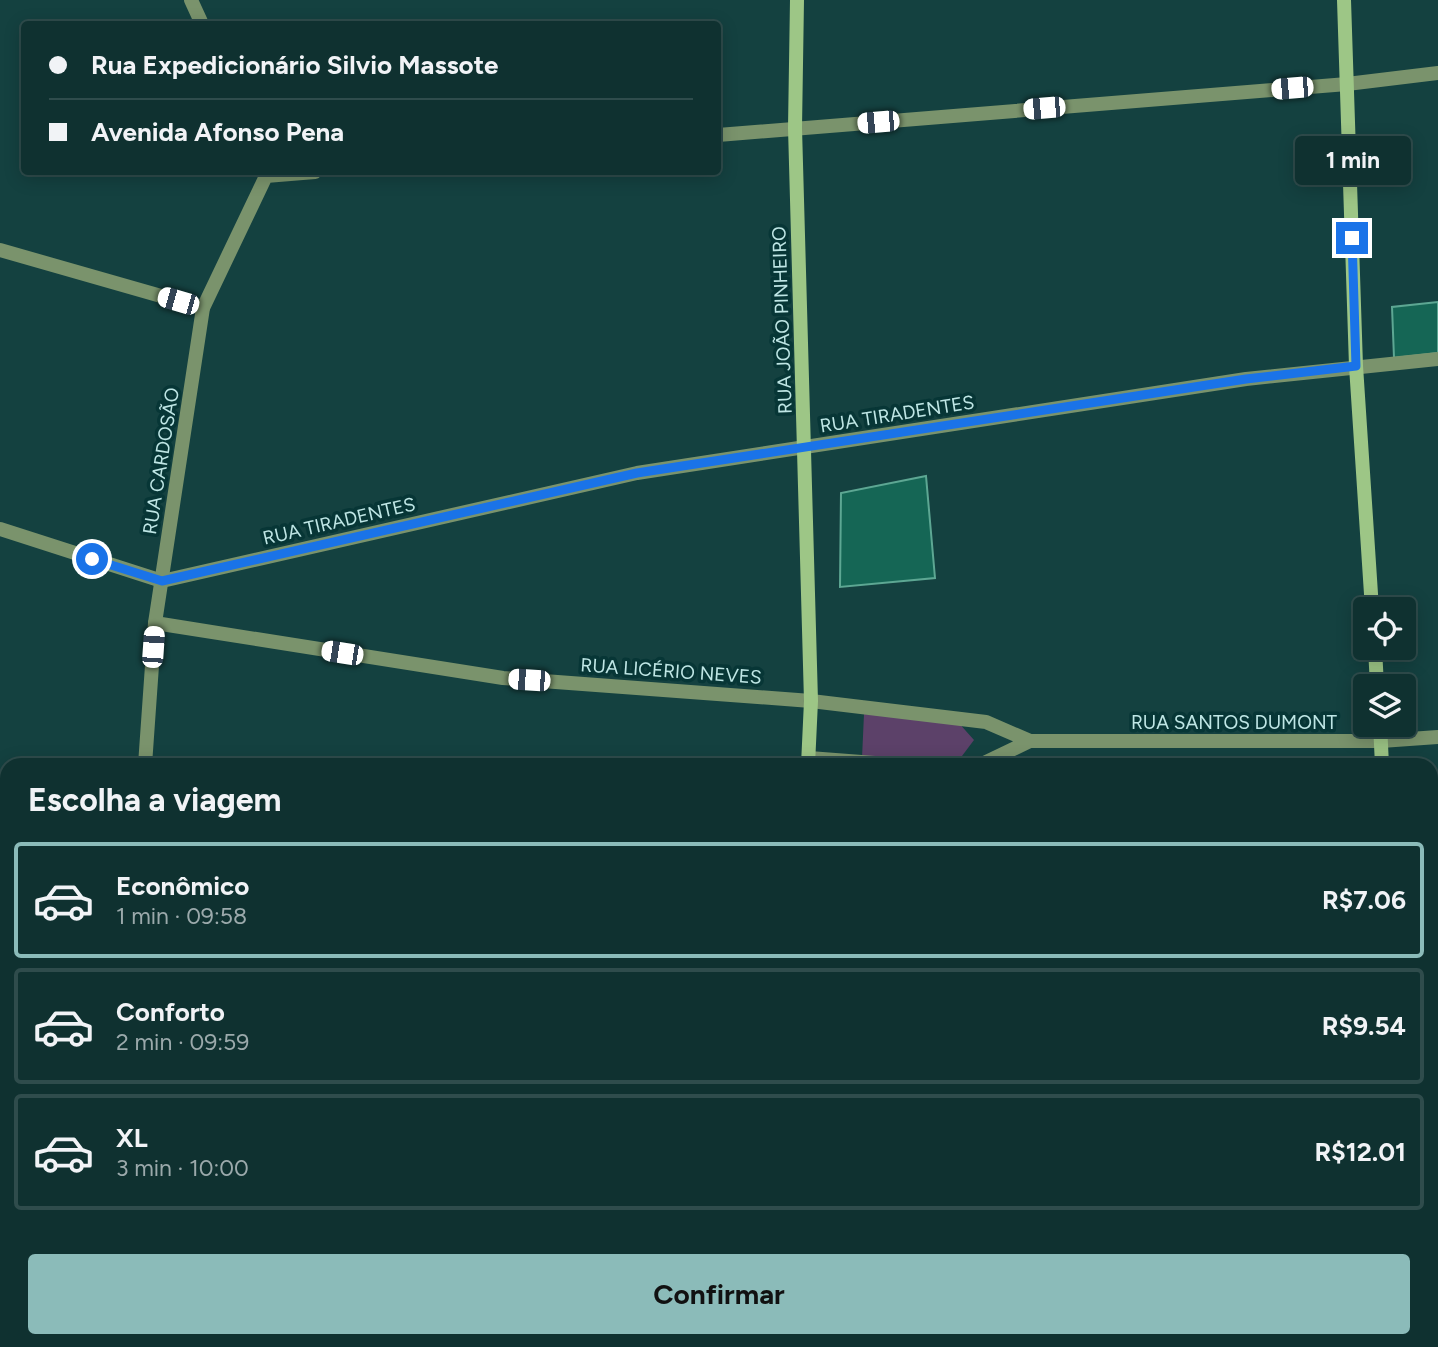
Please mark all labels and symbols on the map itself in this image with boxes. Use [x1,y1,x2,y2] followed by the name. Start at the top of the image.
[1271,76,1314,100] car
[1023,96,1066,120] car
[857,110,900,134] car
[1294,136,1410,186] callout: 1 min
[1336,222,1368,254] route end
[767,226,797,414] street label: RUA JOÃO PINHEIRO
[155,285,202,317] car
[138,386,184,536] street label: RUA CARDOSÃO
[818,390,976,438] street label: RUA TIRADENTES
[261,492,417,550] street label: RUA TIRADENTES
[76,543,108,575] route start
[142,625,165,669] car
[320,639,365,667] car
[580,653,762,689] street label: RUA LICÉRIO NEVES
[508,668,551,692] car
[1131,711,1338,734] street label: RUA SANTOS DUMONT

